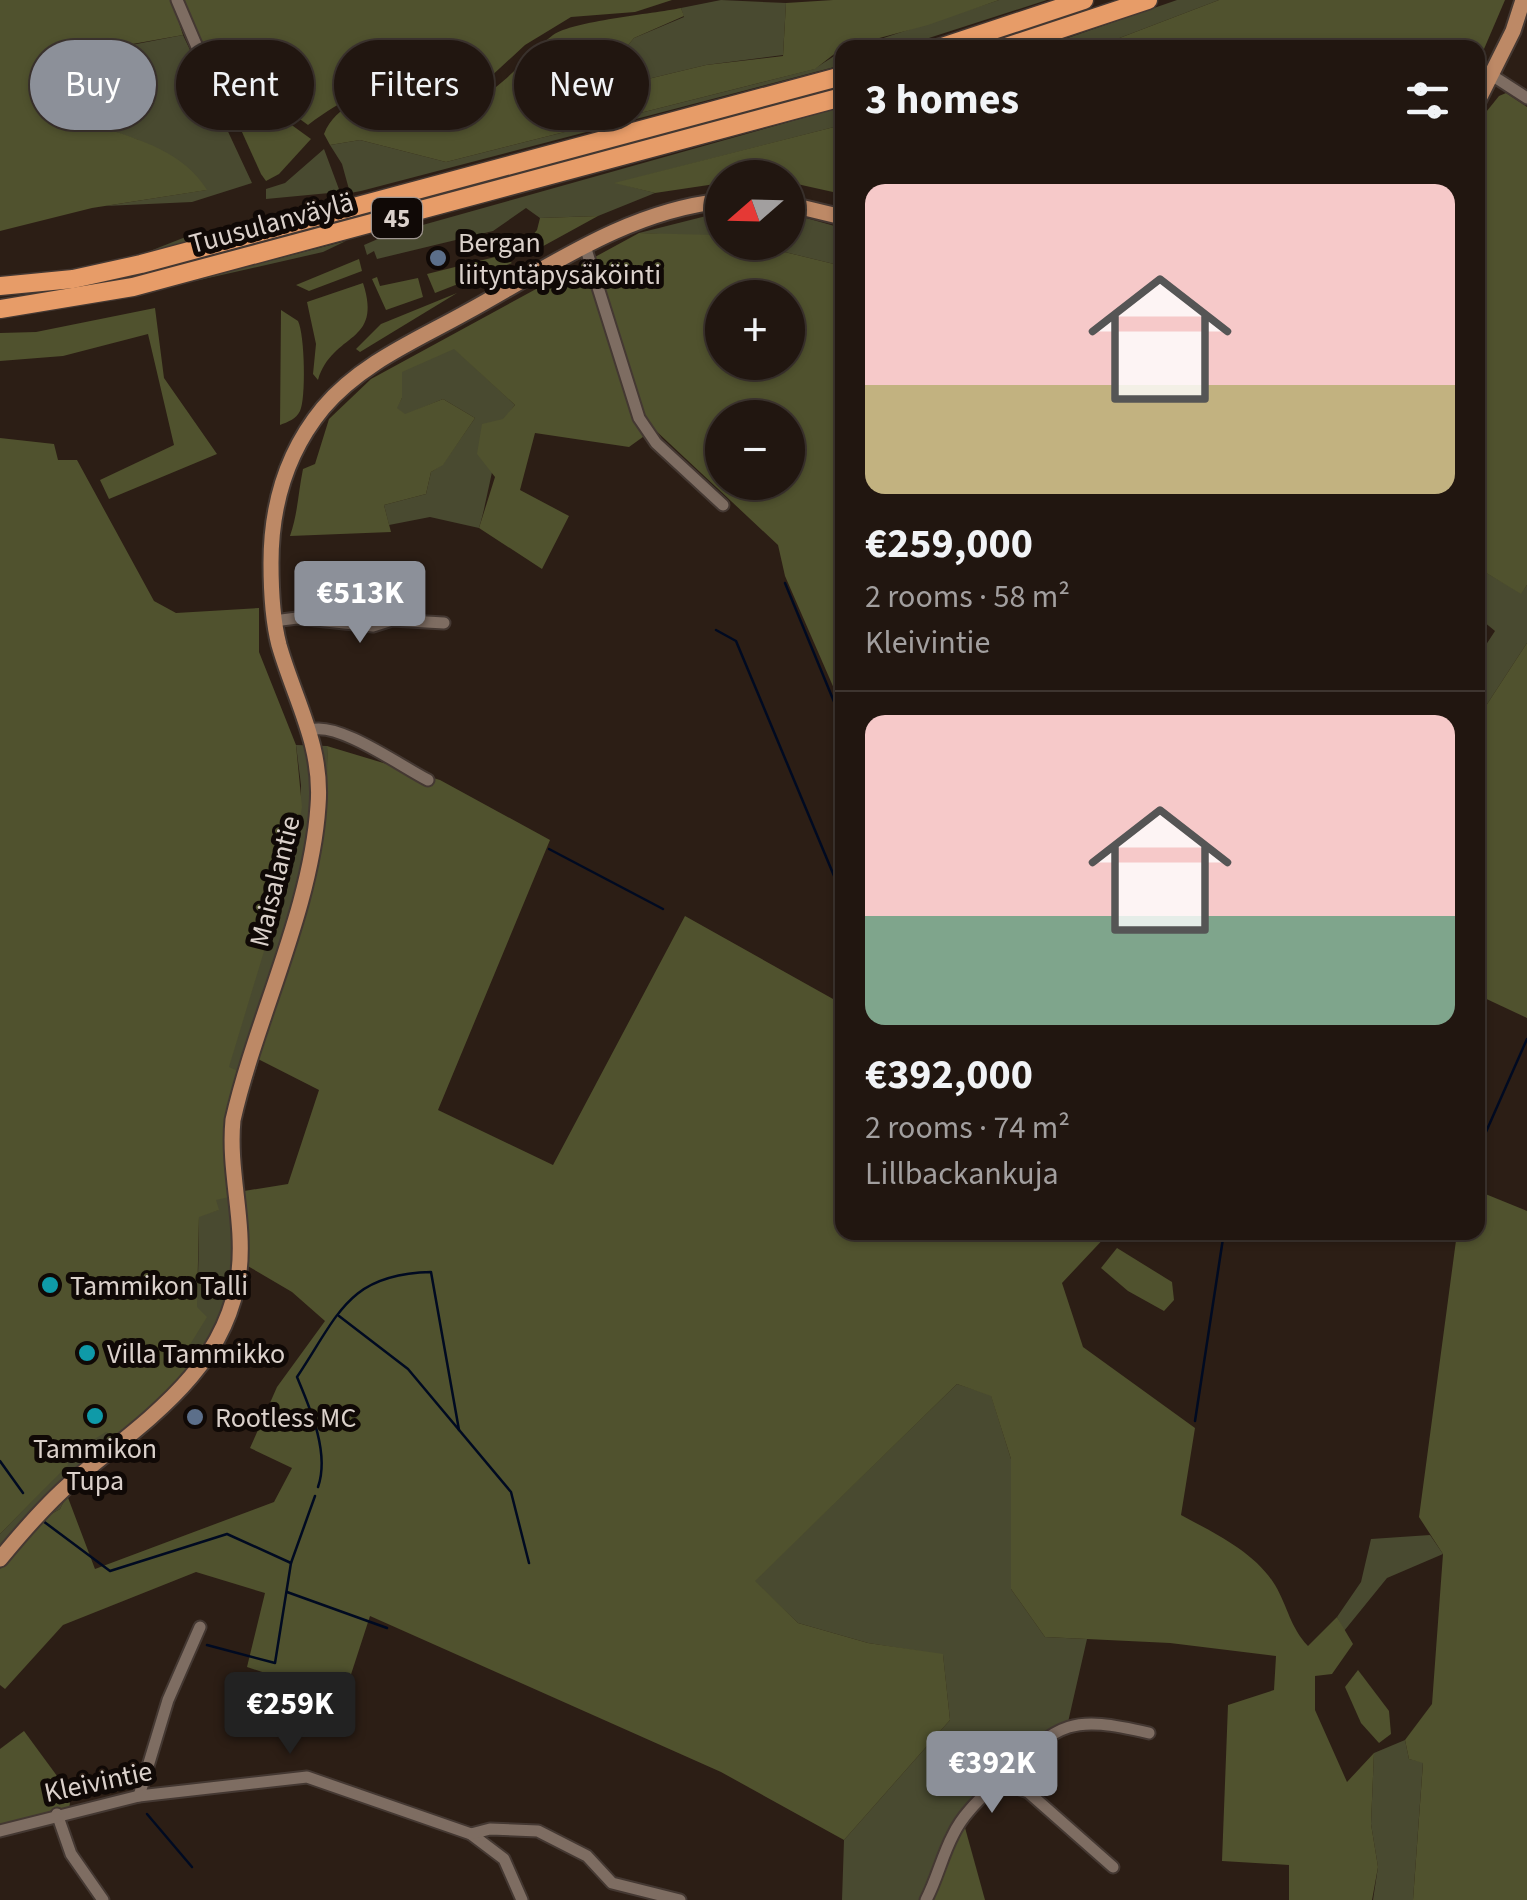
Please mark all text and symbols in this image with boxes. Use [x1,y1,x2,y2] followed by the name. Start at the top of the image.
[30,40,156,130] chip: Buy
[176,40,314,130] chip: Rent
[334,40,494,130] chip: Filters
[514,40,649,130] chip: New
[865,70,1019,130] text: 3 homes
[1400,73,1455,128] icon: filters
[705,160,805,260] north arrow
[705,160,805,500] map controls
[185,182,358,264] street label: Tuusulanväylä
[372,198,422,238] road number: 45
[458,223,661,295] place label: Bergan liityntäpysäköinti
[427,247,449,269] marker: Bergan liityntäpysäköinti
[1070,249,1250,429] icon: home
[705,280,805,380] button: +
[705,400,805,500] button: −
[865,514,1033,574] text: €259,000
[290,561,430,646] pin: €513K
[316,570,404,616] text: €513K
[865,574,1070,620] text: 2 rooms · 58 m²
[865,620,990,666] text: Kleivintie
[1070,780,1250,960] icon: home
[239,811,311,951] street label: Maisalantie
[865,1045,1033,1105] text: €392,000
[865,1105,1070,1151] text: 2 rooms · 74 m²
[865,1151,1059,1197] text: Lillbackankuja
[70,1266,248,1306] place label: Tammikon Talli
[39,1274,61,1296] marker: Tammikon Talli
[107,1334,285,1374] place label: Villa Tammikko
[76,1342,98,1364] marker: Villa Tammikko
[215,1398,356,1438] place label: Rootless MC
[84,1405,106,1427] marker: Tammikon Tupa
[184,1406,206,1428] marker: Rootless MC
[33,1429,157,1501] place label: Tammikon Tupa
[220,1672,360,1757] pin: €259K
[246,1681,334,1727] text: €259K
[922,1731,1062,1816] pin: €392K
[948,1740,1036,1786] text: €392K
[40,1751,156,1813] street label: Kleivintie

